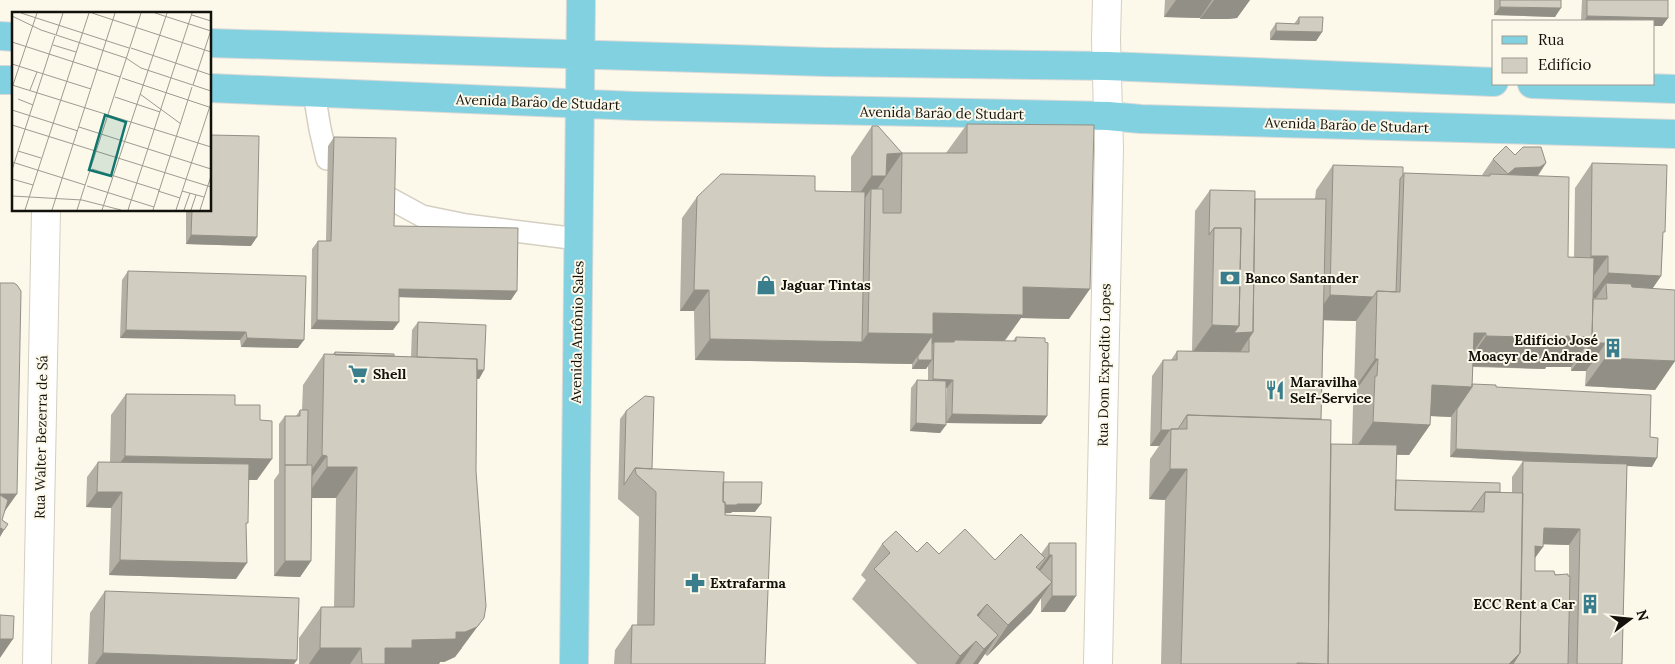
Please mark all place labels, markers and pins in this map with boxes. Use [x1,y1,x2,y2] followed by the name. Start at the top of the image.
[1219,267,1241,289] bank icon: Banco Santander
[1245,269,1359,287] place label: Banco Santander
[755,274,777,296] shop icon: Jaguar Tintas
[781,276,871,294] place label: Jaguar Tintas
[1468,331,1598,365] place label: Edifício José Moacyr de Andrade
[1602,337,1624,359] building icon: Edifício José Moacyr de Andrade
[347,363,369,385] supermarket icon: Shell
[373,365,407,383] place label: Shell
[1290,373,1372,407] place label: Maravilha Self-Service
[1264,379,1286,401] restaurant icon: Maravilha Self-Service
[684,572,706,594] pharmacy icon: Extrafarma
[710,574,787,592] place label: Extrafarma
[1579,593,1601,615] building icon: ECC Rent a Car
[1473,595,1575,613] place label: ECC Rent a Car

